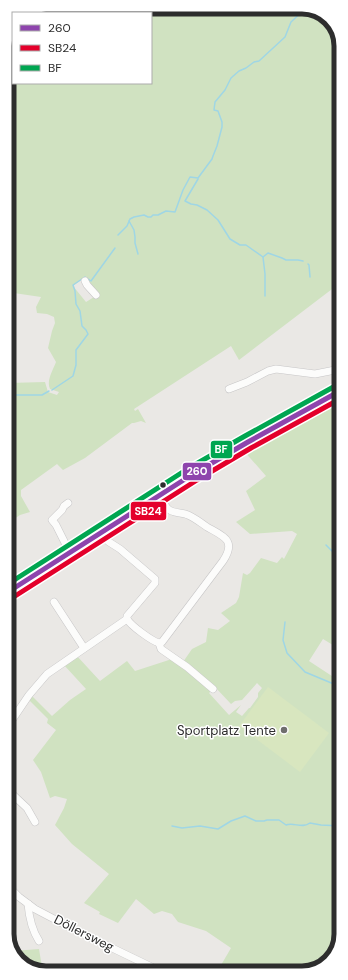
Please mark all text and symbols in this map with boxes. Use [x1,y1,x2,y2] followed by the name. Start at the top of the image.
[12,12,152,84] legend
[48,20,71,36] text: 260
[48,40,76,56] text: SB24
[48,60,62,76] text: BF
[210,440,233,459] line badge: BF
[214,442,228,456] text: BF
[182,462,212,481] line badge: 260
[186,464,208,478] text: 260
[158,480,168,490] unlabelled marker
[130,501,167,521] line badge: SB24
[134,504,162,518] text: SB24
[177,722,276,739] place label: Sportplatz Tente
[279,725,289,735] marker: Sportplatz Tente
[51,911,117,955] street label: Döllersweg

